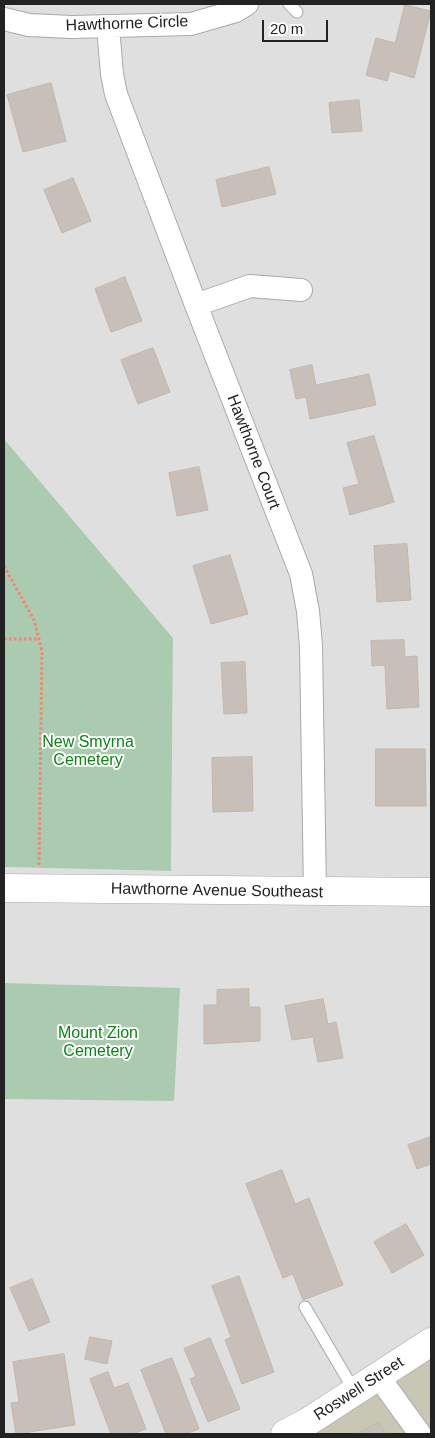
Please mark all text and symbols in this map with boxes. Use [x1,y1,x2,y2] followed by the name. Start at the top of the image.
[265,10,331,42] scale bar
[65,12,189,36] street label: Hawthorne Circle
[270,20,303,37] text: 20 m
[222,392,284,512] street label: Hawthorne Court
[42,733,134,771] park label: New Smyrna Cemetery
[111,880,323,902] street label: Hawthorne Avenue Southeast
[58,1024,138,1062] park label: Mount Zion Cemetery
[311,1353,407,1425] street label: Roswell Street

